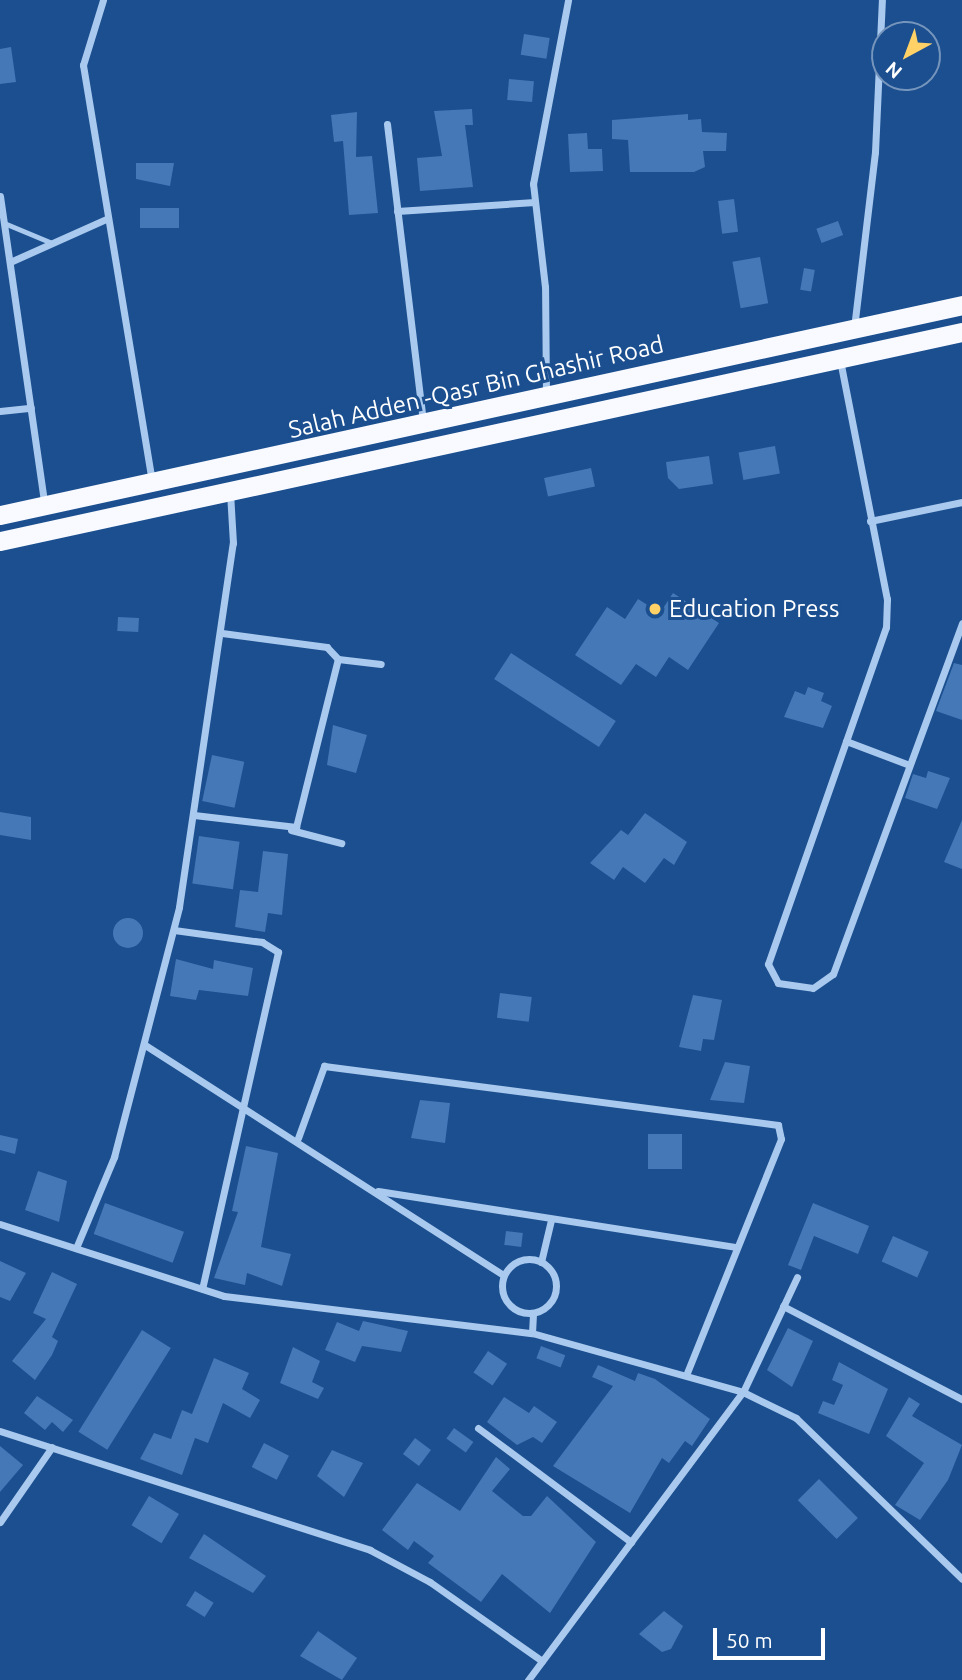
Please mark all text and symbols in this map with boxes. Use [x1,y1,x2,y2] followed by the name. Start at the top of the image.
[871,21,941,91] north arrow
[881,57,906,83] text: N
[286,330,666,444] street label: Salah Adden -Qasr Bin Ghashir Road
[669,595,839,623] place label: Education Press
[647,601,663,617] marker: Education Press
[717,1614,829,1658] scale bar
[726,1628,773,1652] text: 50 m

